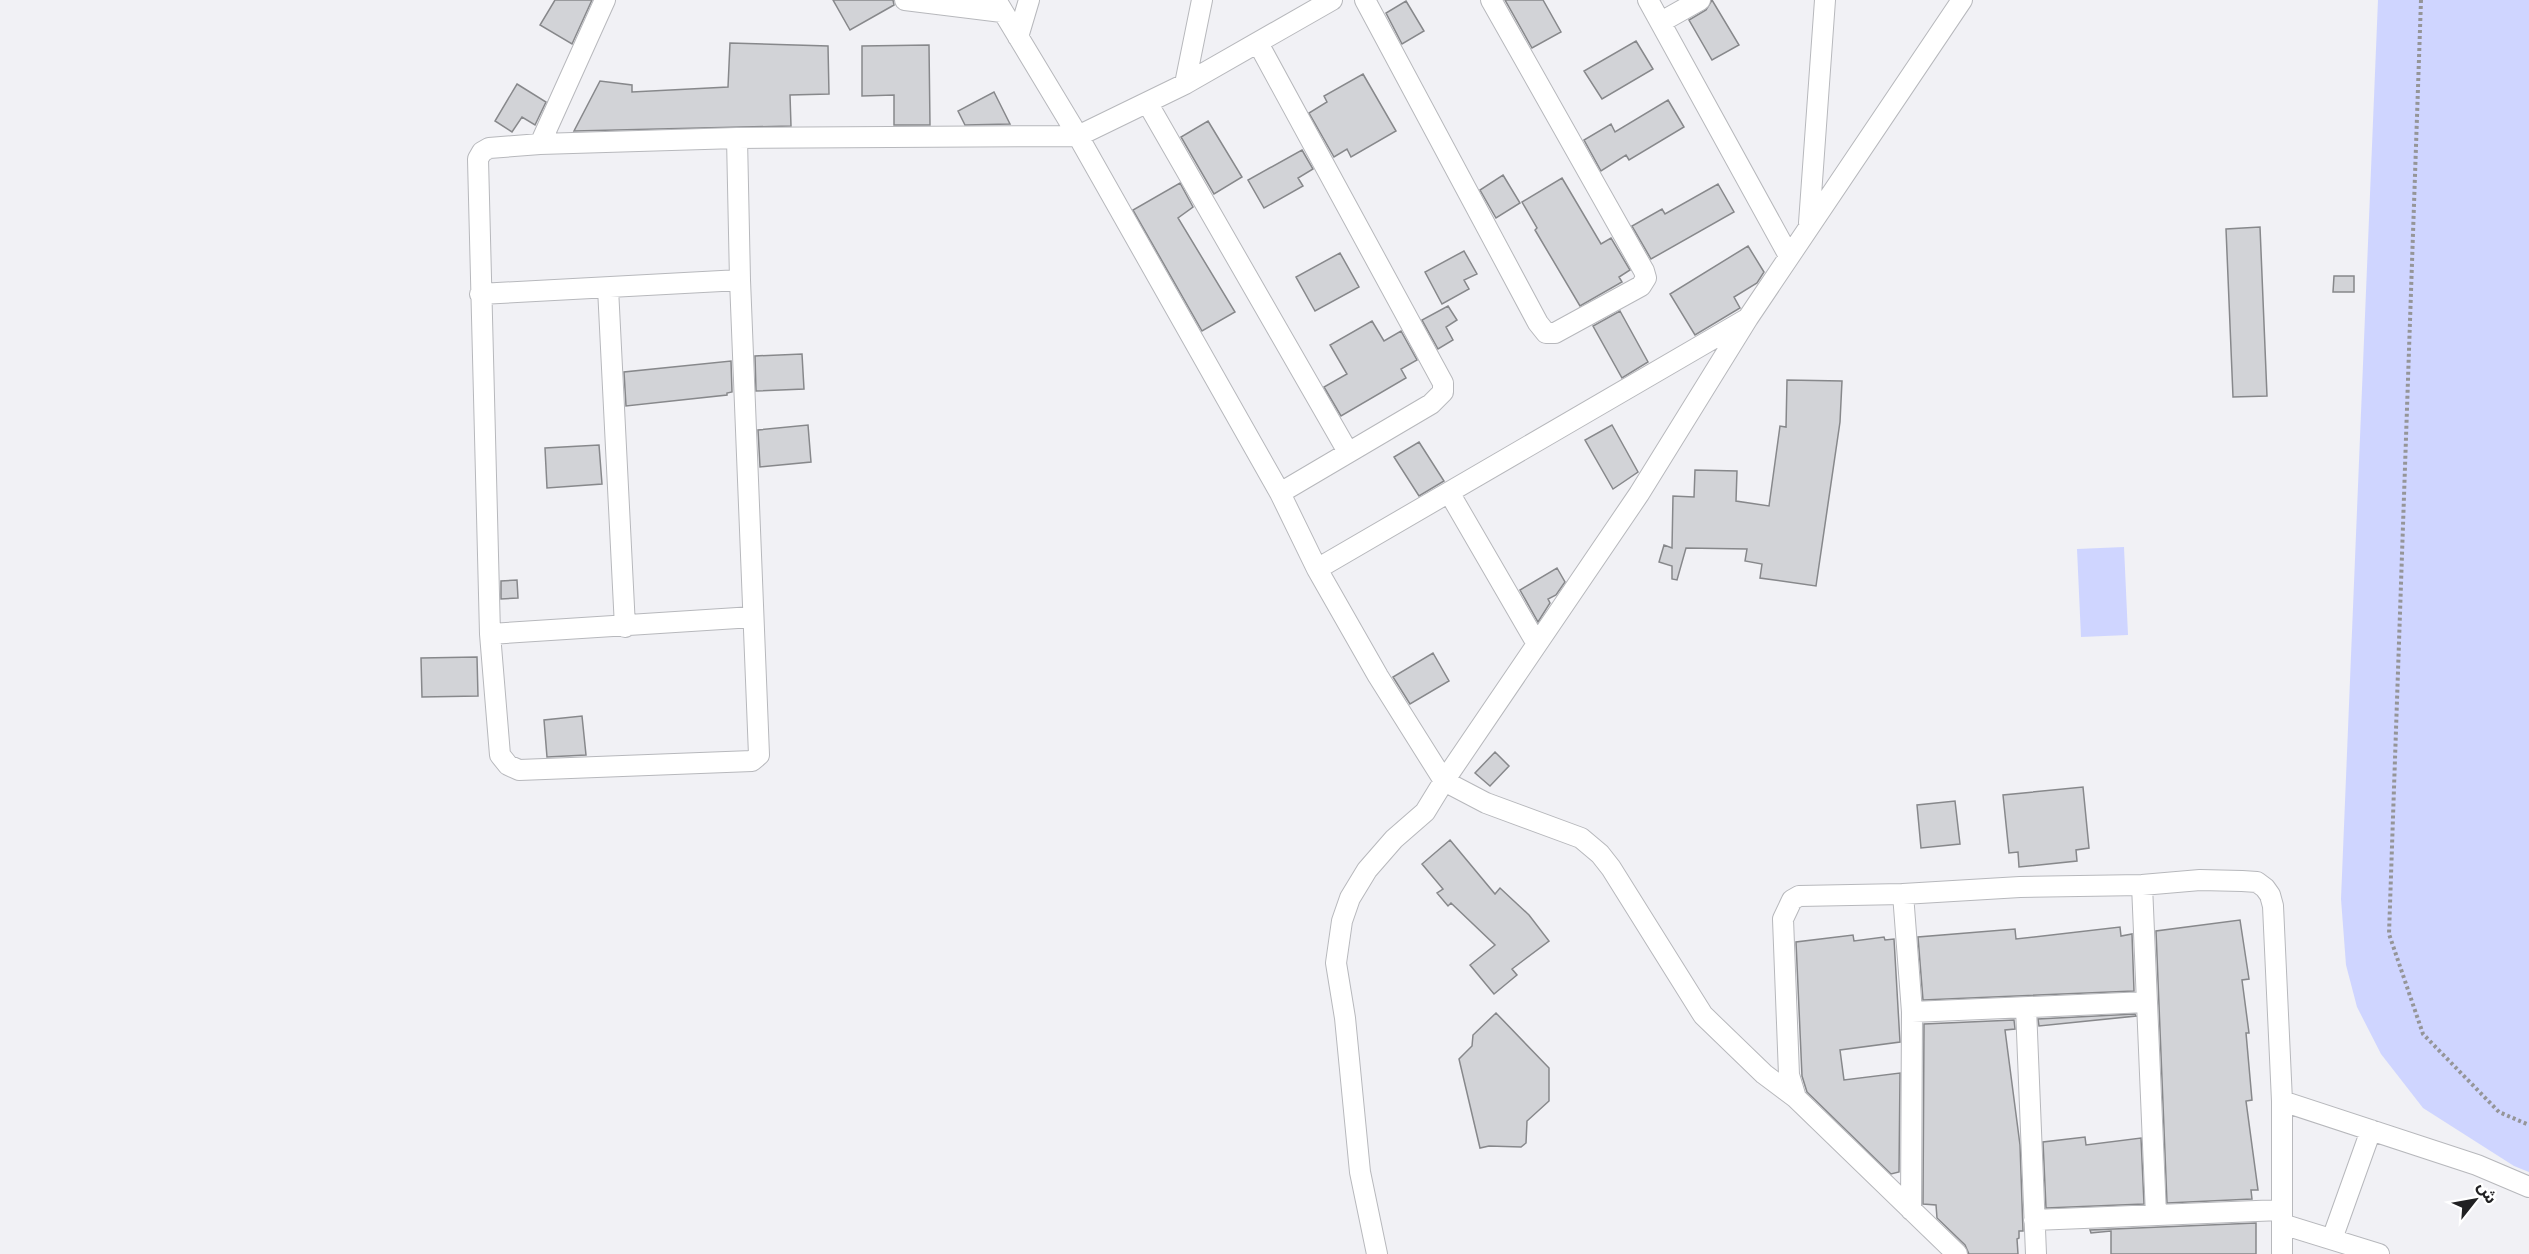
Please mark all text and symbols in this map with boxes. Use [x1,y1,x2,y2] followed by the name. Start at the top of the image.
[2445,1170,2505,1230] north arrow
[2474,1178,2501,1207] text: ش

